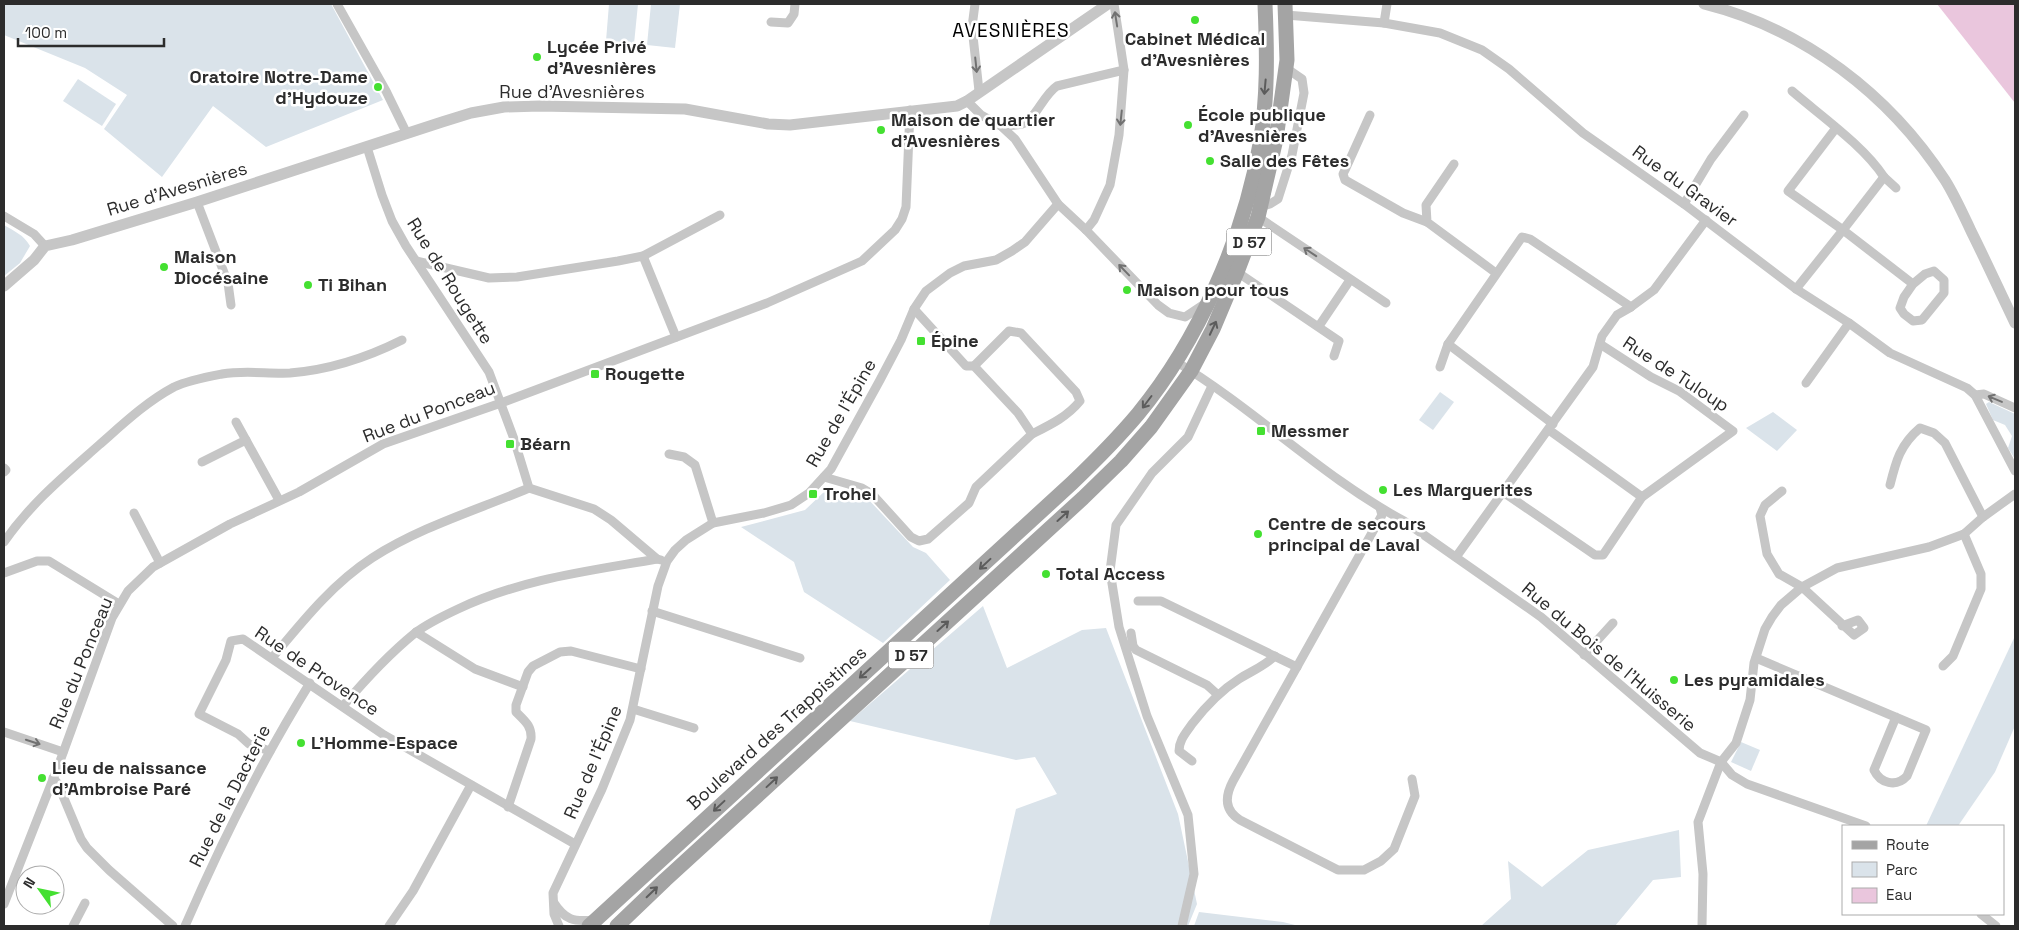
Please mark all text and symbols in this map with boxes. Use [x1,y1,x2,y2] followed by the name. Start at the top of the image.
[1111,12,1121,28] one-way arrow
[1189,14,1201,26] marker: Cabinet Médical d'Avesnières
[18,15,164,47] scale bar
[952,18,1070,43] district label: AVESNIÈRES
[25,23,67,42] text: 100 m
[1125,27,1265,71] place label: Cabinet Médical d'Avesnières
[547,35,656,79] place label: Lycée Privé d'Avesnières
[531,51,543,63] marker: Lycée Privé d'Avesnières
[971,57,981,73] one-way arrow
[190,65,368,109] place label: Oratoire Notre-Dame d'Hydouze
[1261,79,1270,95] one-way arrow
[499,80,645,103] street label: Rue d'Avesnières
[372,81,384,93] marker: Oratoire Notre-Dame d'Hydouze
[1198,103,1326,147] place label: École publique d'Avesnières
[891,108,1055,152] place label: Maison de quartier d'Avesnières
[1116,110,1126,126] one-way arrow
[1182,119,1194,131] marker: École publique d'Avesnières
[875,124,887,136] marker: Maison de quartier d'Avesnières
[1628,140,1743,232] street label: Rue du Gravier
[1220,149,1349,172] place label: Salle des Fêtes
[1204,155,1216,167] marker: Salle des Fêtes
[104,156,250,221] street label: Rue d'Avesnières
[402,213,499,348] street label: Rue de Rougette
[1226,228,1272,256] road number: D 57
[174,245,269,289] place label: Maison Diocésaine
[1303,247,1317,257] one-way arrow
[158,261,170,273] marker: Maison Diocésaine
[1118,264,1130,277] one-way arrow
[318,273,387,296] place label: Ti Bihan
[1137,278,1289,301] place label: Maison pour tous
[302,279,314,291] marker: Ti Bihan
[1121,284,1133,296] marker: Maison pour tous
[1208,320,1218,335] one-way arrow
[931,329,979,352] place label: Épine
[1619,331,1734,417] street label: Rue de Tuloup
[915,335,927,347] marker: Épine
[800,354,881,471] street label: Rue de l'Épine
[605,362,685,385] place label: Rougette
[589,368,601,380] marker: Rougette
[359,376,498,447] street label: Rue du Ponceau
[1988,394,2003,404] one-way arrow
[1142,395,1153,408] one-way arrow
[1271,419,1349,442] place label: Messmer
[1255,425,1267,437] marker: Messmer
[520,432,571,455] place label: Béarn
[504,438,516,450] marker: Béarn
[1393,478,1533,501] place label: Les Marguerites
[823,482,876,505] place label: Trohel
[1377,484,1389,496] marker: Les Marguerites
[807,488,819,500] marker: Trohel
[1057,510,1070,522] one-way arrow
[1268,512,1426,556] place label: Centre de secours principal de Laval
[1252,528,1264,540] marker: Centre de secours principal de Laval
[979,558,991,570] one-way arrow
[1056,562,1165,585] place label: Total Access
[1040,568,1052,580] marker: Total Access
[1517,577,1701,736] street label: Rue du Bois de l'Huisserie
[44,594,117,732] street label: Rue du Ponceau
[937,620,950,632] one-way arrow
[251,621,384,721] street label: Rue de Provence
[682,641,871,814] street label: Boulevard des Trappistines
[888,642,934,668] road number: D 57
[859,667,872,679] one-way arrow
[1684,668,1825,691] place label: Les pyramidales
[1668,674,1680,686] marker: Les pyramidales
[558,701,627,822] street label: Rue de l'Épine
[184,721,275,871] street label: Rue de la Dacterie
[311,731,458,754] place label: L'Homme-Espace
[295,737,307,749] marker: L'Homme-Espace
[25,738,41,747] one-way arrow
[52,756,207,800] place label: Lieu de naissance d'Ambroise Paré
[36,772,48,784] marker: Lieu de naissance d'Ambroise Paré
[765,776,778,788] one-way arrow
[713,801,726,812] one-way arrow
[1842,825,2004,915] legend
[1886,835,1930,854] text: Route
[1886,860,1918,879] text: Parc
[15,865,65,915] north arrow
[19,874,39,892] text: N
[1886,885,1912,904] text: Eau
[646,886,658,899] one-way arrow

